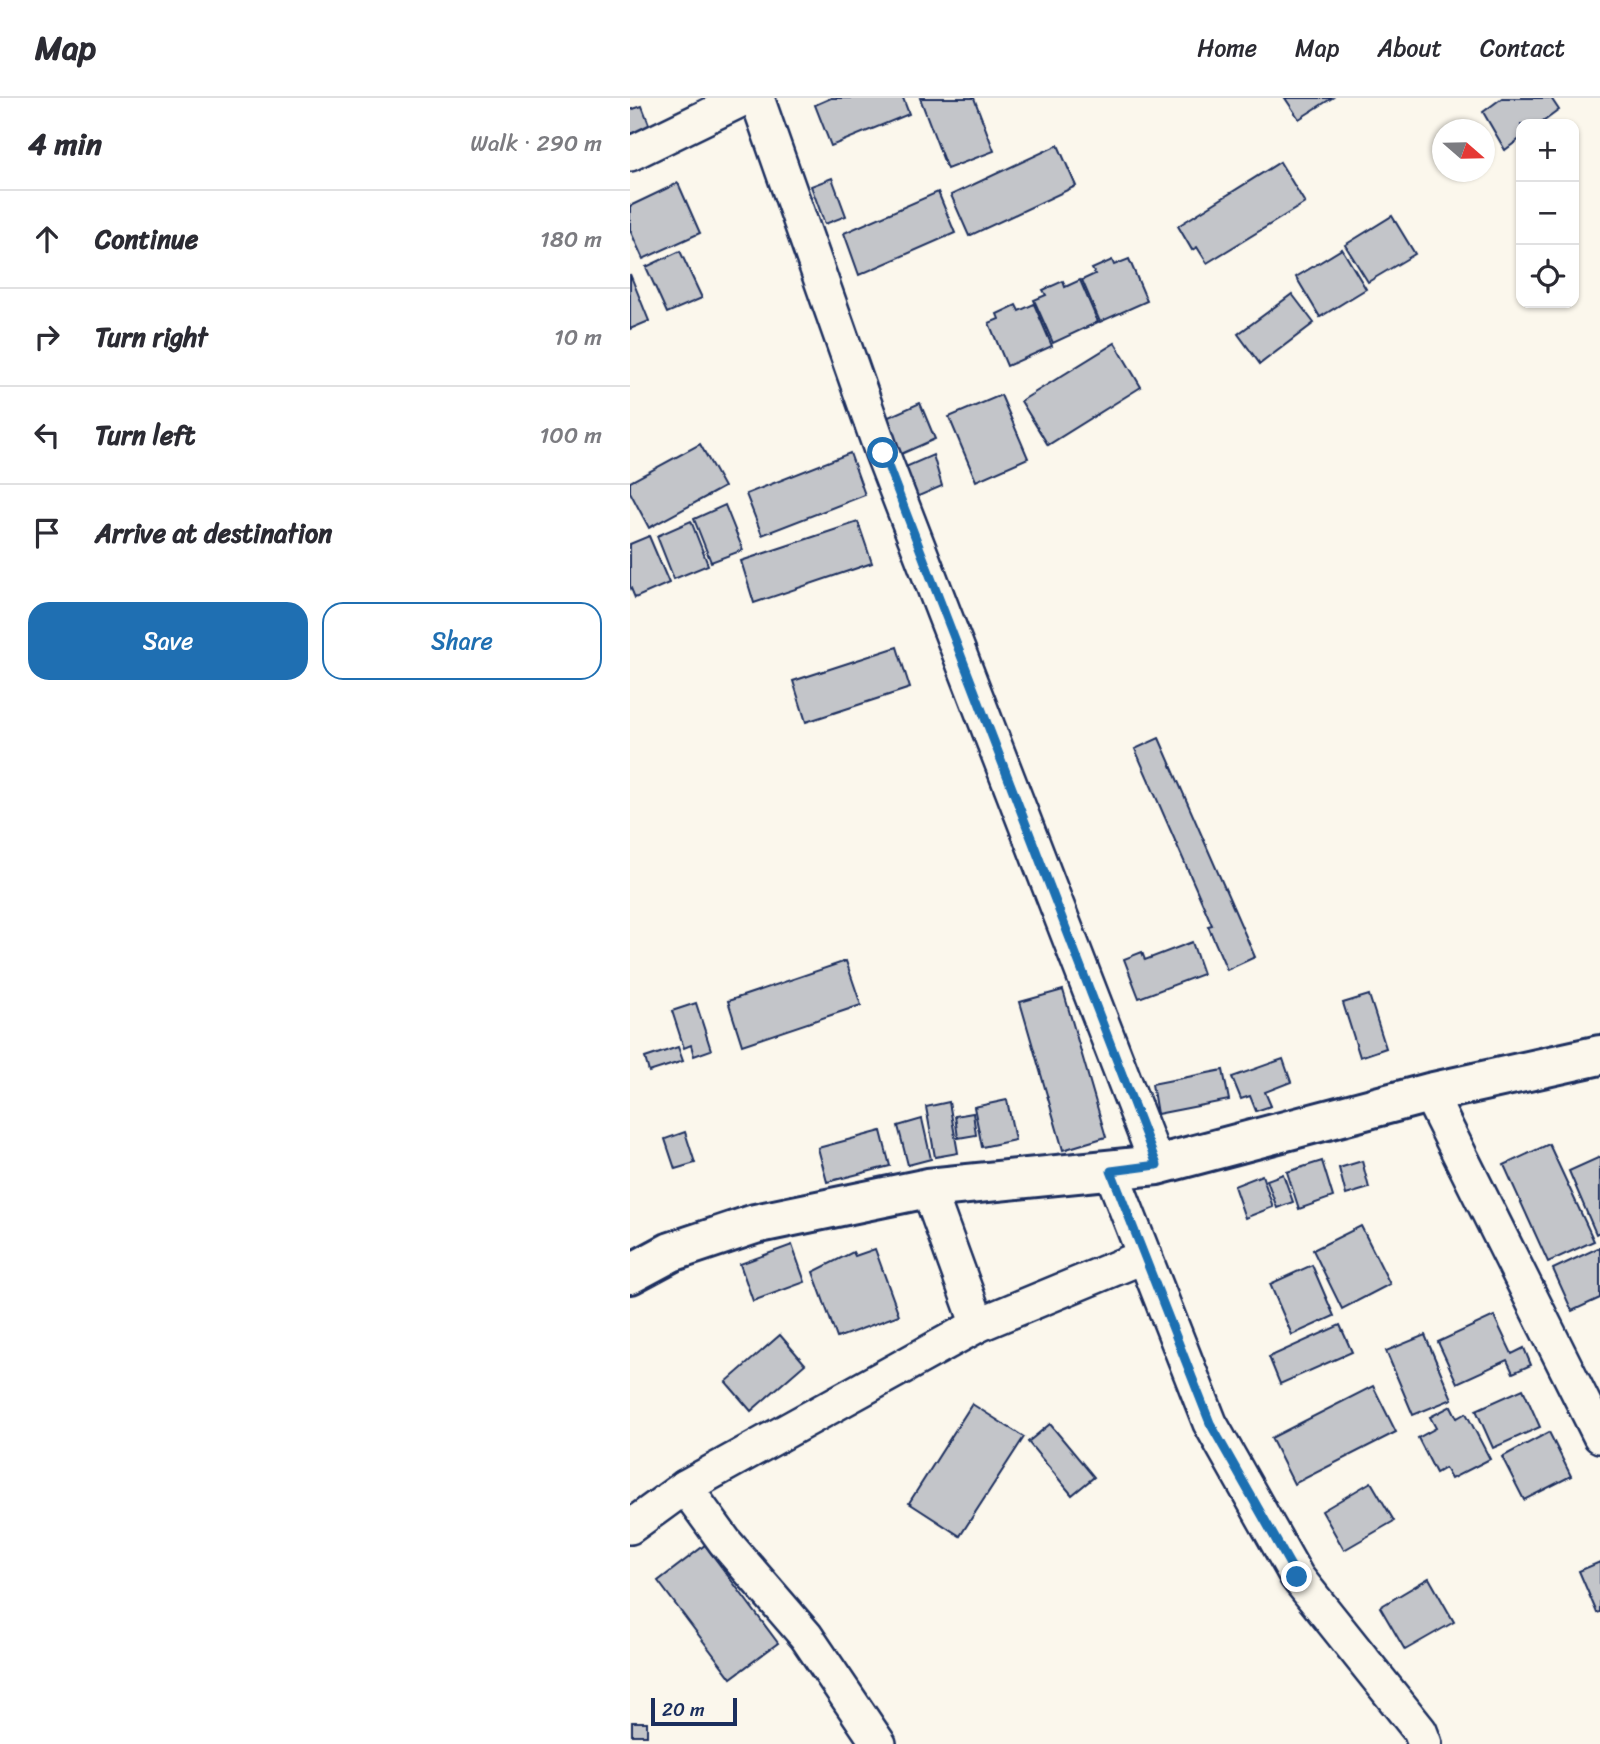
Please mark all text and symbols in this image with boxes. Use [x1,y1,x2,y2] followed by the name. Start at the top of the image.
[35,19,96,77] text: Map
[1197,27,1257,69] text: Home
[1295,27,1339,69] text: Map
[1377,27,1442,69] text: About
[1480,27,1565,69] text: Contact
[28,117,102,171] text: 4 min
[1432,119,1495,182] north arrow
[1516,119,1579,308] map controls
[1516,119,1579,182] button: +
[470,123,602,164] text: Walk · 290 m
[1516,182,1579,245] button: −
[95,216,198,262] text: Continue
[540,219,602,260] text: 180 m
[28,220,66,258] icon: ahead
[1516,245,1579,308] button: locate
[95,314,208,360] text: Turn right
[554,317,602,358] text: 10 m
[28,318,66,356] icon: right
[95,412,195,458] text: Turn left
[539,415,602,456] text: 100 m
[28,416,66,454] icon: left
[867,437,898,468] route start
[95,510,332,556] text: Arrive at destination
[28,514,66,552] icon: arrive
[28,602,308,680] button: Save
[322,602,602,680] button: Share
[1281,1561,1312,1592] route end
[662,1693,705,1726] text: 20 m
[651,1695,737,1727] scale bar

